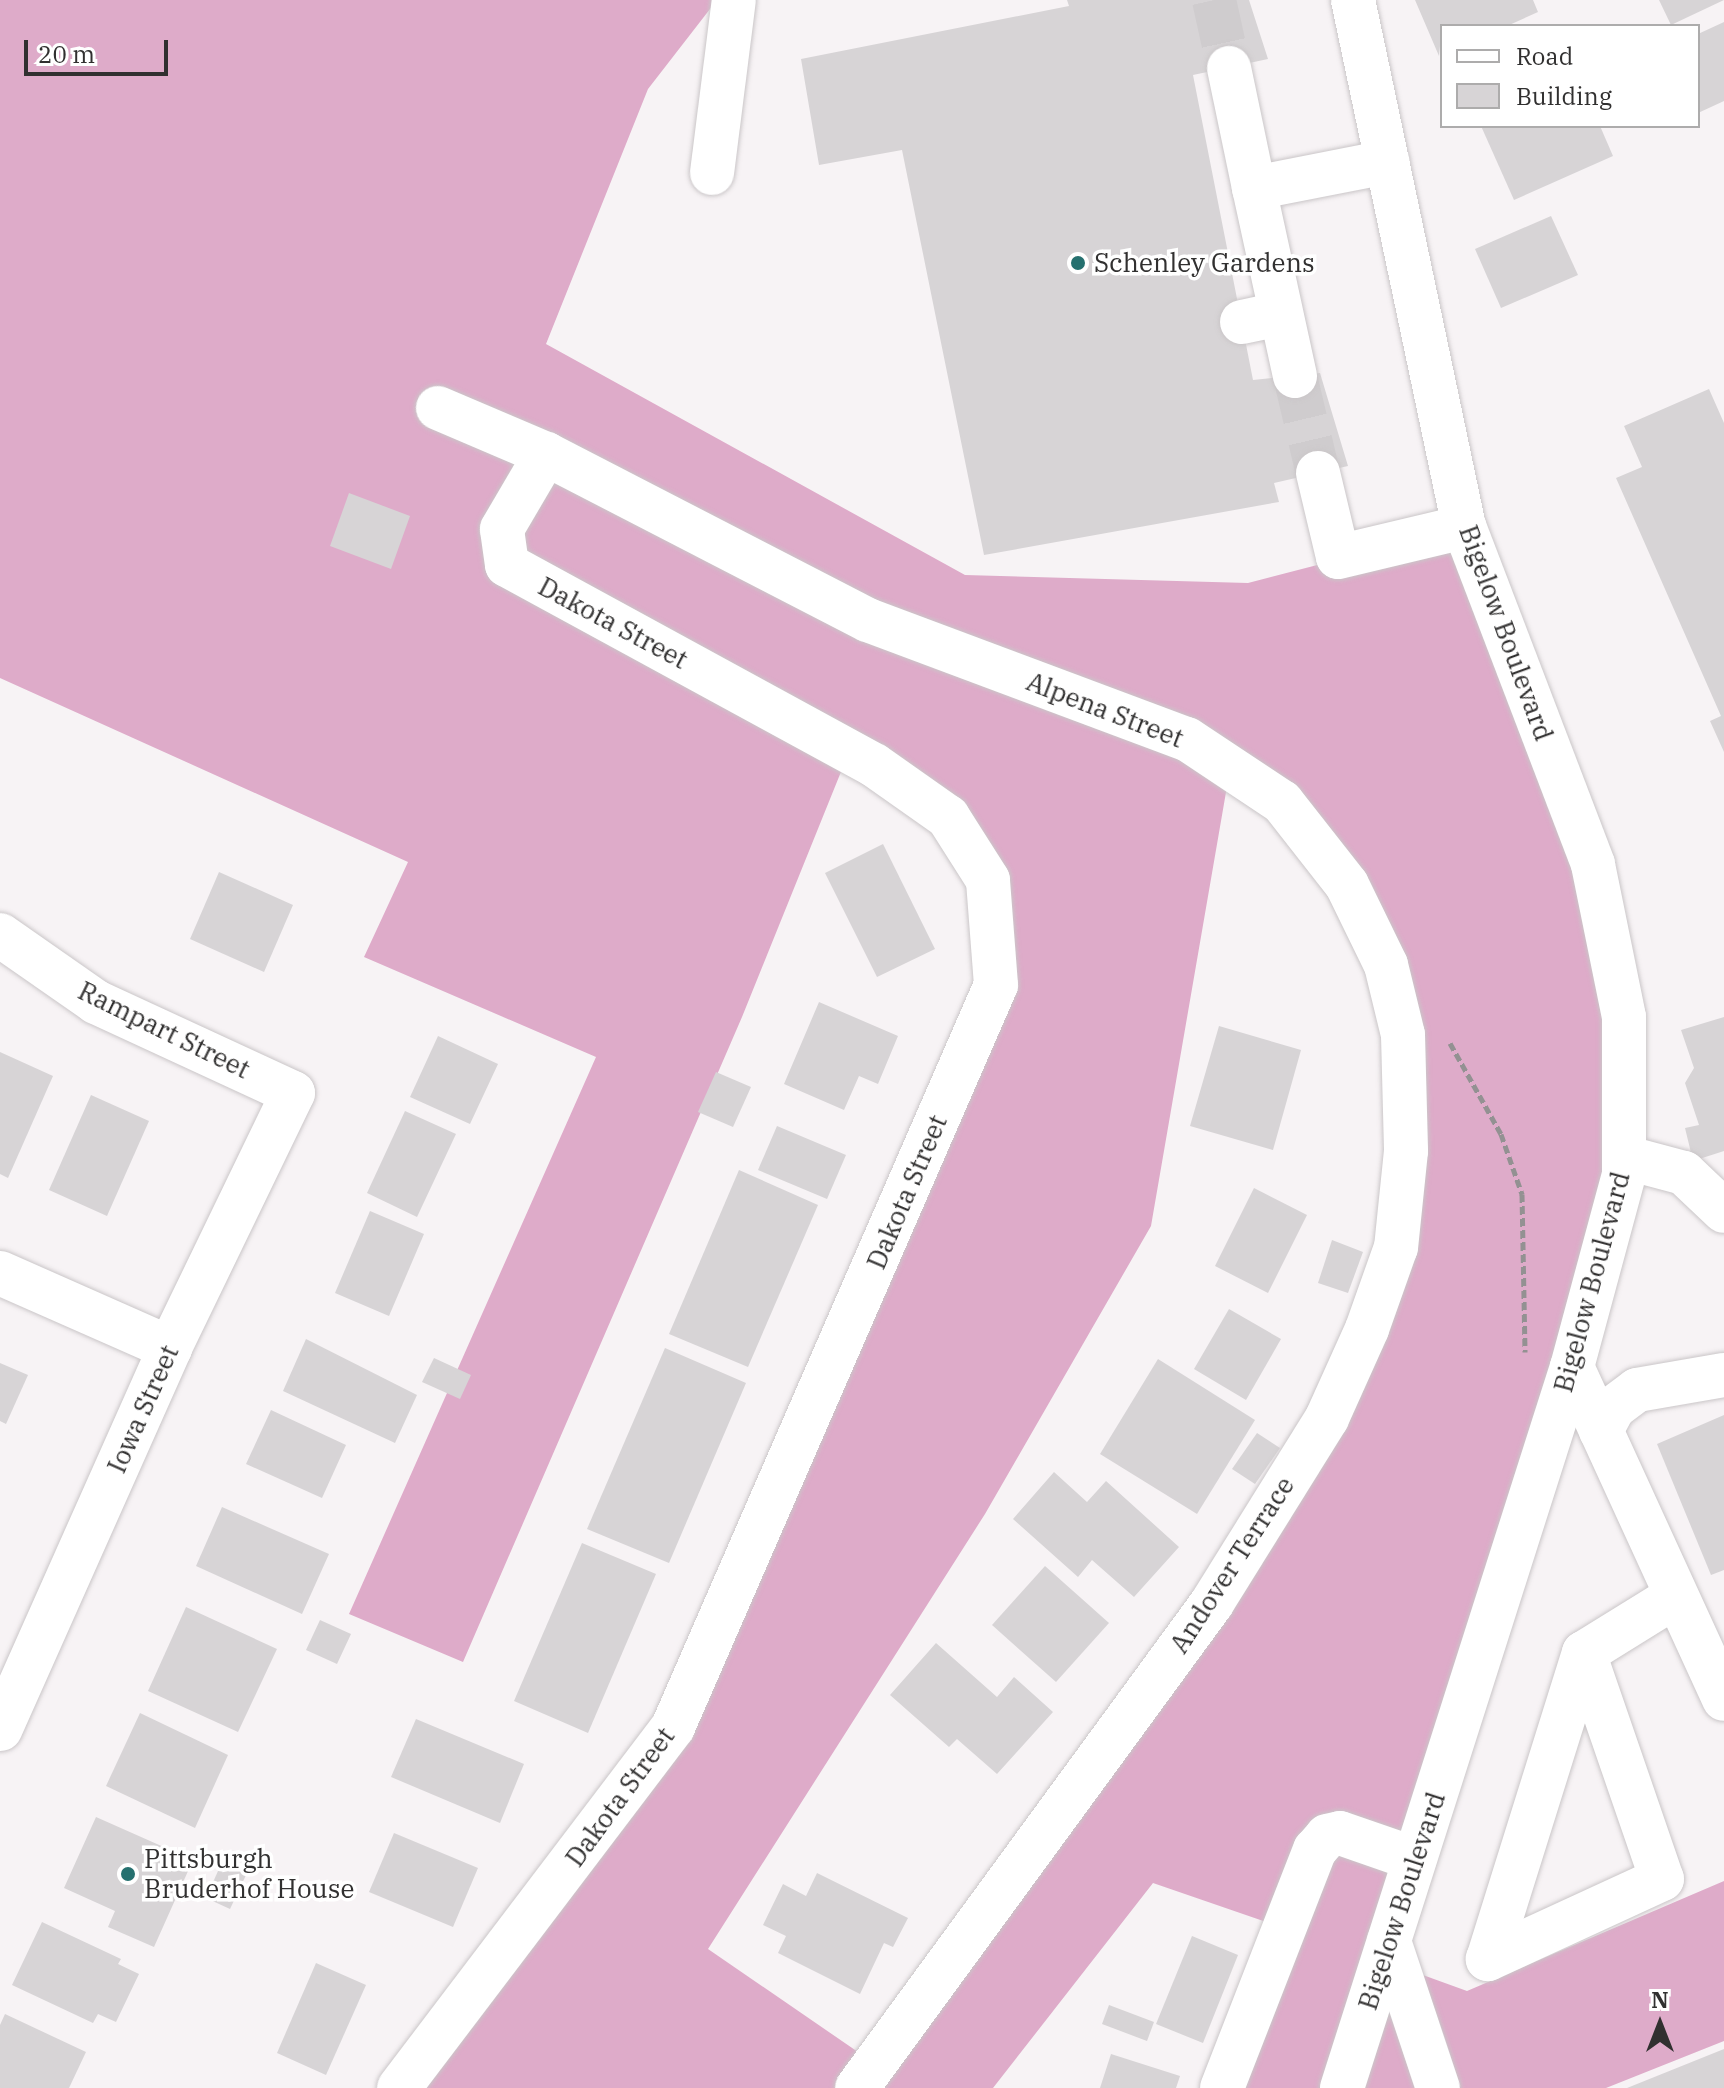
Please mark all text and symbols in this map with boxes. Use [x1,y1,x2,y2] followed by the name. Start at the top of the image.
[28,24,172,74] scale bar
[1440,24,1700,128] legend
[38,38,95,70] text: 20 m
[1516,40,1573,72] text: Road
[1516,80,1612,112] text: Building
[1094,247,1315,279] place label: Schenley Gardens
[1069,254,1087,272] marker: Schenley Gardens
[1453,521,1559,745] street label: Bigelow Boulevard
[533,571,693,675] street label: Dakota Street
[1022,666,1188,754] street label: Alpena Street
[73,975,255,1085] street label: Rampart Street
[861,1110,953,1274] street label: Dakota Street
[1548,1168,1636,1396] street label: Bigelow Boulevard
[101,1340,185,1478] street label: Iowa Street
[1163,1471,1301,1659] street label: Andover Terrace
[559,1721,681,1873] street label: Dakota Street
[1352,1788,1452,2014] street label: Bigelow Boulevard
[144,1843,354,1904] place label: Pittsburgh Bruderhof House
[119,1865,137,1883] marker: Pittsburgh Bruderhof House
[1620,1984,1700,2064] north arrow
[1651,1985,1669,2014] text: N

